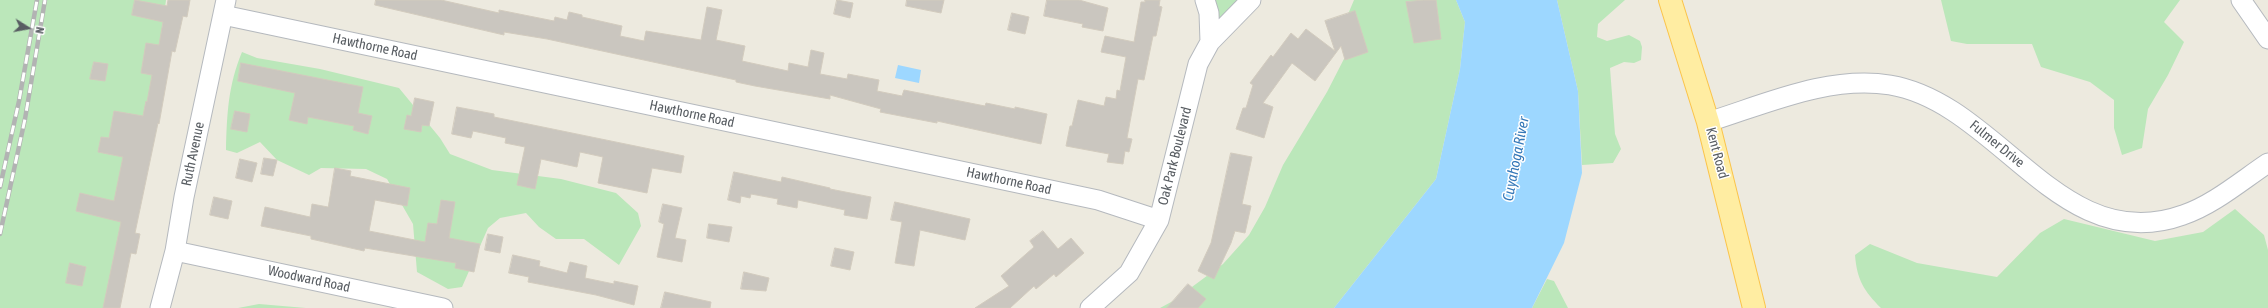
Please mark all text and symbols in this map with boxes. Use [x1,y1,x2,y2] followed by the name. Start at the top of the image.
[8,8,48,48] north arrow
[33,26,46,35] text: N
[331,30,419,64] street label: Hawthorne Road
[648,97,736,131] street label: Hawthorne Road
[1155,105,1195,207] street label: Oak Park Boulevard
[1499,115,1533,203] water label: Cuyahoga River
[1966,117,2028,171] street label: Fulmer Drive
[178,120,208,188] street label: Ruth Avenue
[1702,126,1732,180] street label: Kent Road
[965,164,1053,198] street label: Hawthorne Road
[266,262,352,296] street label: Woodward Road

